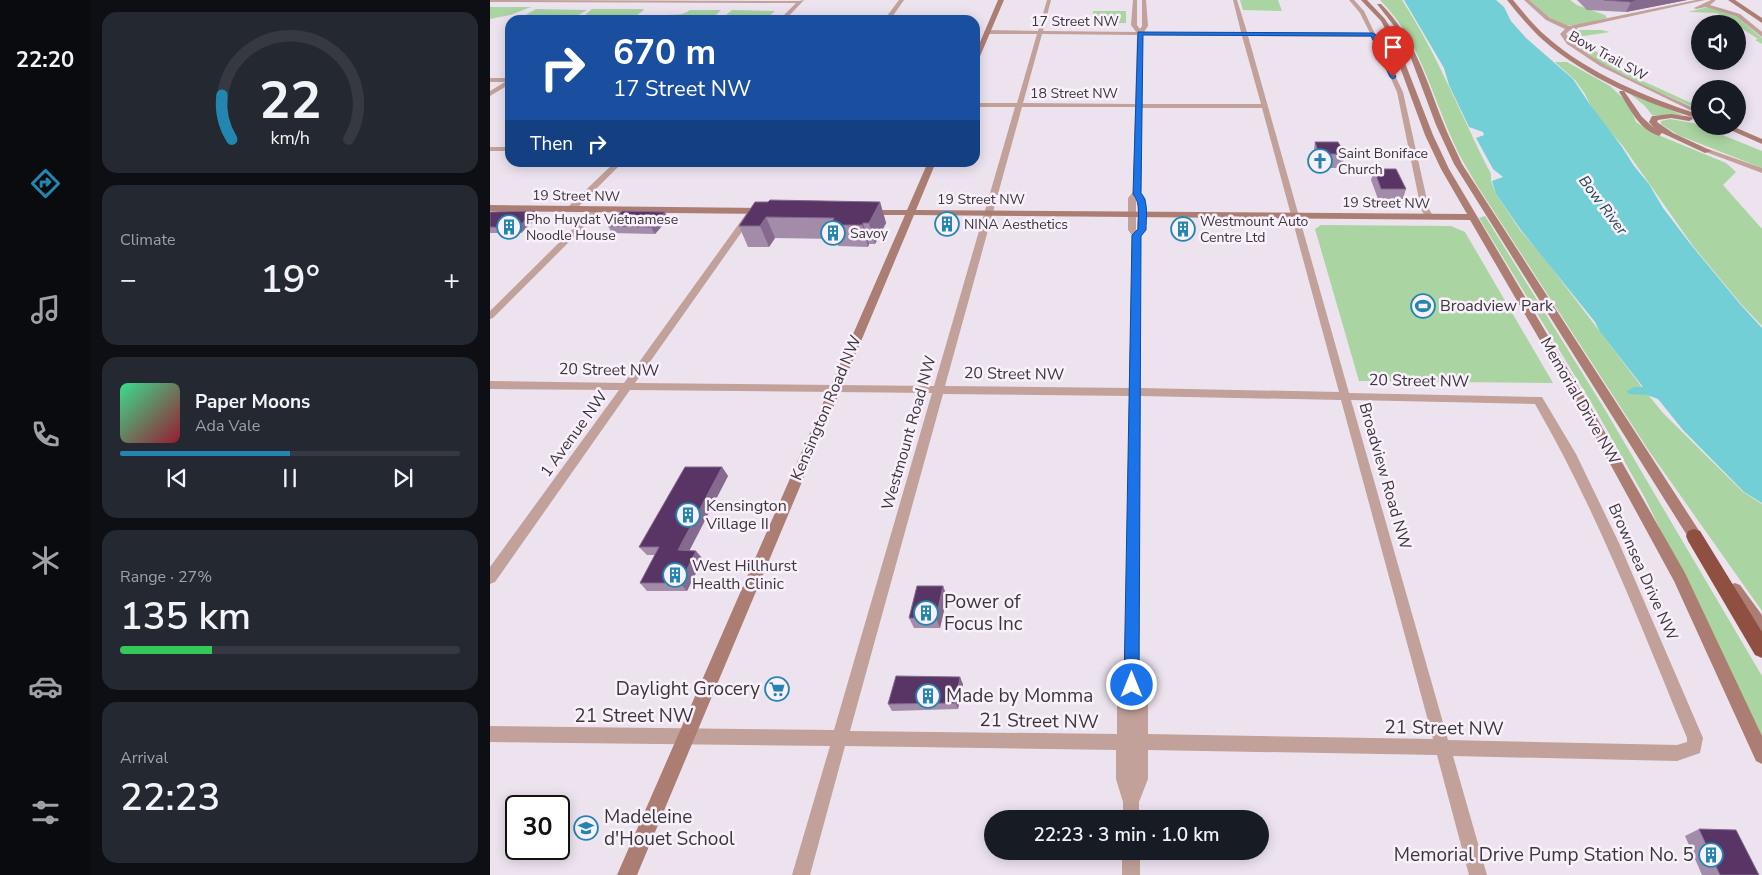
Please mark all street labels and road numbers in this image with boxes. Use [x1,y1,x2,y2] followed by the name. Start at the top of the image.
[1031,12,1120,31] street label: 17 Street NW
[1565,27,1651,86] street label: Bow Trail SW
[1030,84,1119,103] street label: 18 Street NW
[532,186,621,206] street label: 19 Street NW
[937,190,1026,209] street label: 19 Street NW
[1342,193,1431,213] street label: 19 Street NW
[785,332,867,484] street label: Kensington Road NW
[1535,334,1625,469] street label: Memorial Drive NW
[876,353,942,513] street label: Westmount Road NW
[559,358,660,382] street label: 20 Street NW
[964,362,1065,386] street label: 20 Street NW
[1369,369,1470,393] street label: 20 Street NW
[535,386,613,482] street label: 1 Avenue NW
[1353,400,1417,552] street label: Broadview Road NW
[1603,500,1683,644] street label: Brownsea Drive NW
[574,703,694,729] street label: 21 Street NW
[979,707,1099,735] street label: 21 Street NW
[1384,714,1504,742] street label: 21 Street NW

